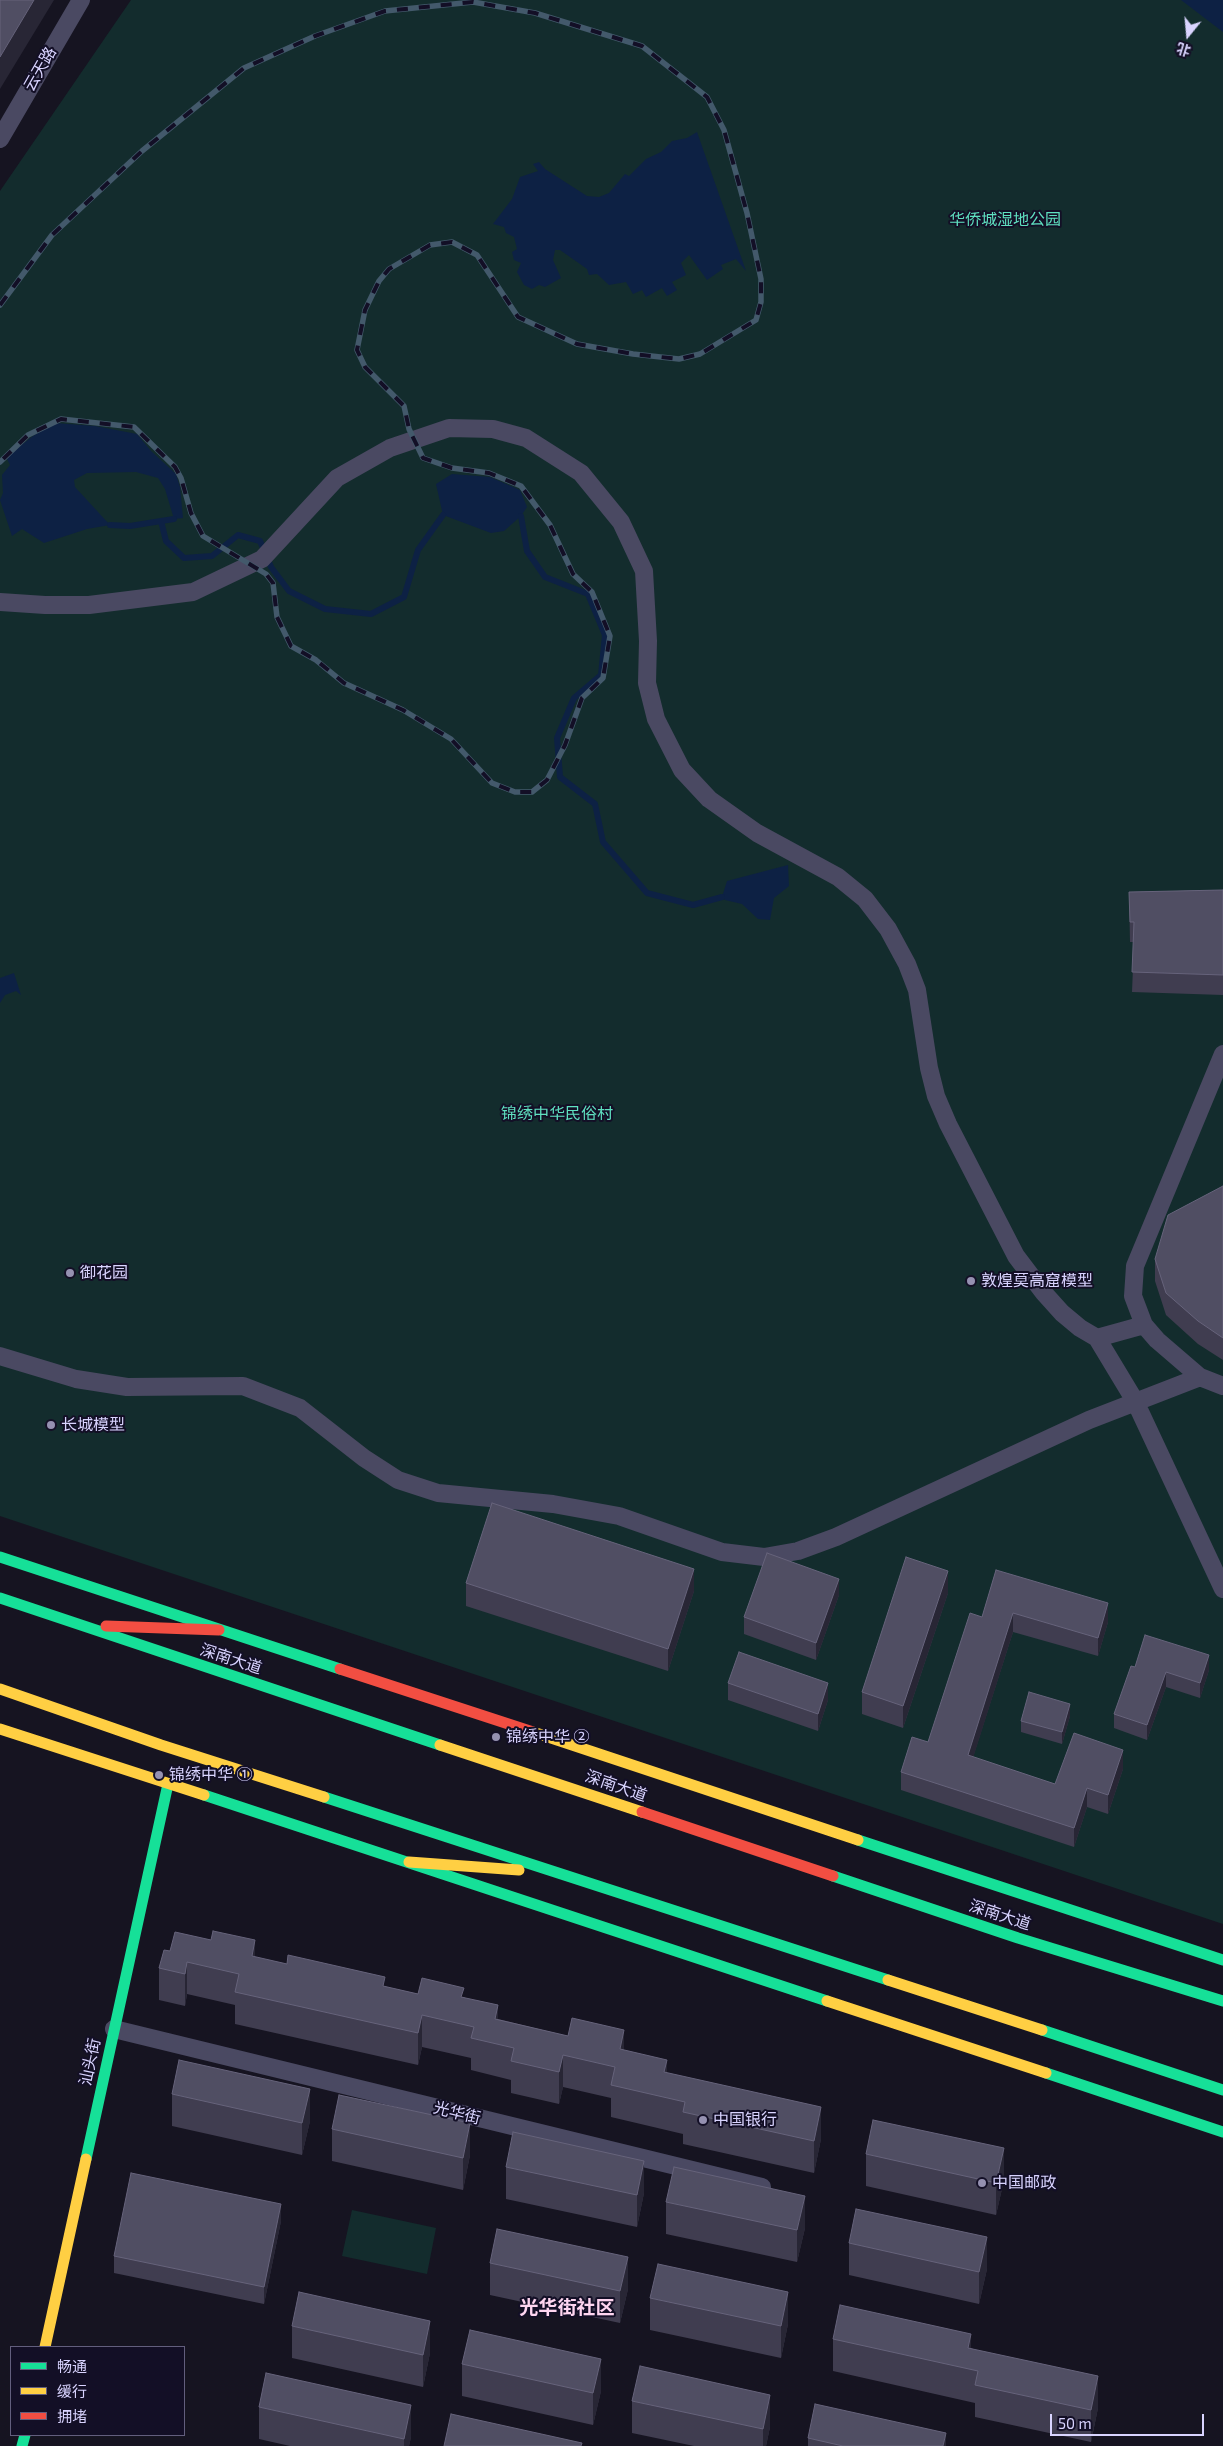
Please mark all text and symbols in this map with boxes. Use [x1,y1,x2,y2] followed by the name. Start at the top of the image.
[1163,10,1213,60] north arrow
[1174,40,1193,60] text: 北
[20,43,60,95] street label: 云天路
[949,210,1061,230] park label: 华侨城湿地公园
[501,1104,613,1124] park label: 锦绣中华民俗村
[80,1263,128,1283] place label: 御花园
[64,1267,76,1279] marker: 御花园
[981,1271,1093,1291] place label: 敦煌莫高窟模型
[965,1275,977,1287] marker: 敦煌莫高窟模型
[61,1415,125,1435] place label: 长城模型
[45,1419,57,1431] marker: 长城模型
[198,1640,264,1678] street label: 深南大道
[506,1727,590,1747] place label: 锦绣中华 ②
[490,1731,502,1743] marker: 锦绣中华 ②
[169,1765,253,1785] place label: 锦绣中华 ①
[583,1767,649,1805] street label: 深南大道
[153,1769,165,1781] marker: 锦绣中华 ①
[967,1896,1033,1934] street label: 深南大道
[76,2037,104,2087] street label: 汕头街
[431,2098,483,2128] street label: 光华街
[713,2110,777,2130] place label: 中国银行
[697,2114,709,2126] marker: 中国银行
[992,2173,1056,2193] place label: 中国邮政
[976,2177,988,2189] marker: 中国邮政
[520,2297,614,2319] district label: 光华街社区
[10,2346,185,2436] legend
[57,2357,87,2375] text: 畅通
[57,2382,87,2400] text: 缓行
[1053,2404,1207,2436] scale bar
[57,2407,87,2425] text: 拥堵
[1058,2414,1092,2432] text: 50 m

